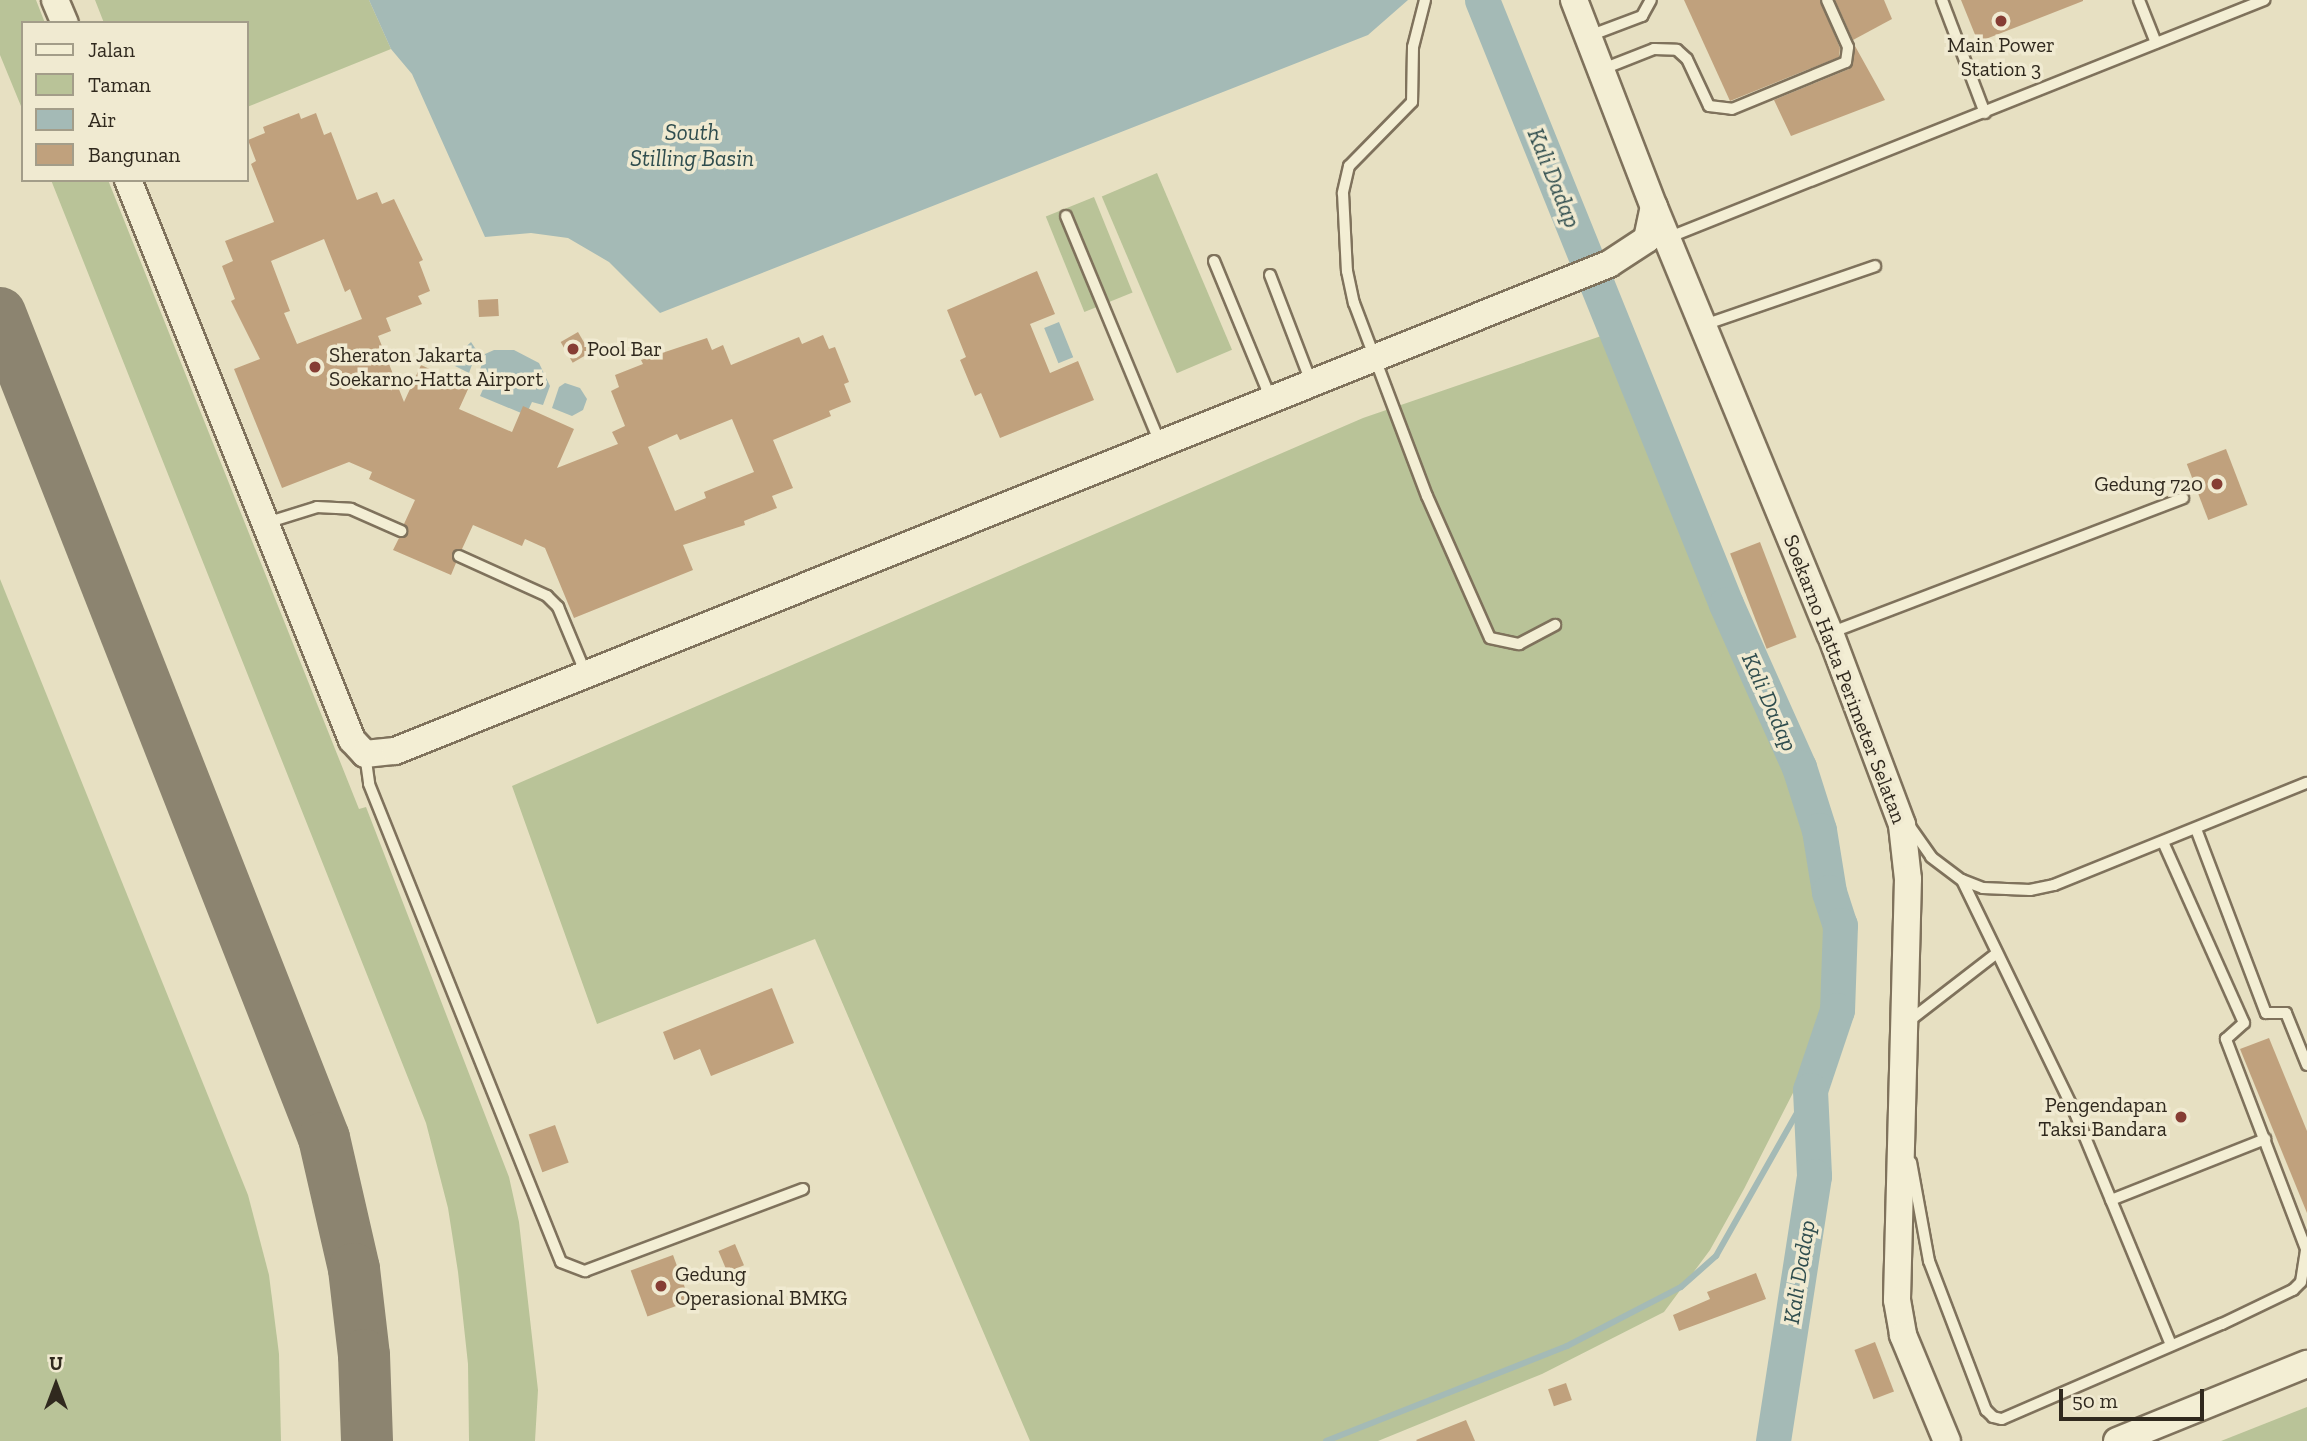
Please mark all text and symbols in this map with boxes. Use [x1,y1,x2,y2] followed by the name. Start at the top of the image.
[1993,13,2009,29] marker: Main Power Station 3
[21,21,248,182] legend
[1947,32,2055,82] place label: Main Power Station 3
[88,37,135,62] text: Jalan
[88,72,151,97] text: Taman
[88,107,116,132] text: Air
[630,118,754,172] water label: South Stilling Basin
[1522,124,1586,232] water label: Kali Dadap
[88,142,180,167] text: Bangunan
[587,336,662,362] place label: Pool Bar
[565,341,581,357] marker: Pool Bar
[329,342,544,392] place label: Sheraton Jakarta Soekarno-Hatta Airport
[307,359,323,375] marker: Sheraton Jakarta Soekarno-Hatta Airport
[2094,471,2203,497] place label: Gedung 720
[2209,476,2225,492] marker: Gedung 720
[1778,531,1912,827] street label: Soekarno Hatta Perimeter Selatan
[1736,649,1804,755] water label: Kali Dadap
[2038,1092,2167,1142] place label: Pengendapan Taksi Bandara
[2173,1109,2189,1125] marker: Pengendapan Taksi Bandara
[1777,1218,1821,1326] water label: Kali Dadap
[675,1261,848,1311] place label: Gedung Operasional BMKG
[653,1278,669,1294] marker: Gedung Operasional BMKG
[21,1350,91,1420] north arrow
[49,1352,63,1375] text: U
[2062,1374,2207,1418] scale bar
[2072,1388,2118,1413] text: 50 m

